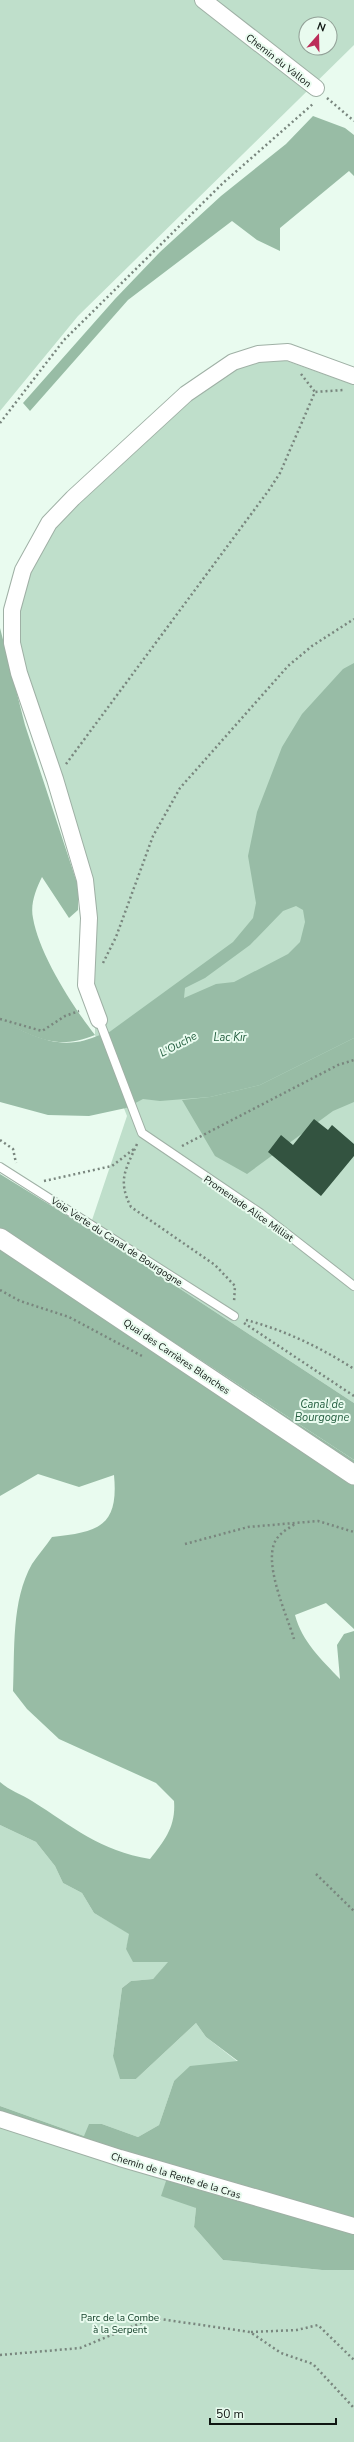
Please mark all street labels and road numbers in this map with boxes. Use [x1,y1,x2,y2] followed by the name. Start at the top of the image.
[243,31,314,91] street label: Chemin du Vallon
[201,1172,297,1245] street label: Promenade Alice Milliat
[47,1193,185,1290] street label: Voie Verte du Canal de Bourgogne
[120,1316,233,1398] street label: Quai des Carrières Blanches
[109,2149,243,2202] street label: Chemin de la Rente de la Cras

